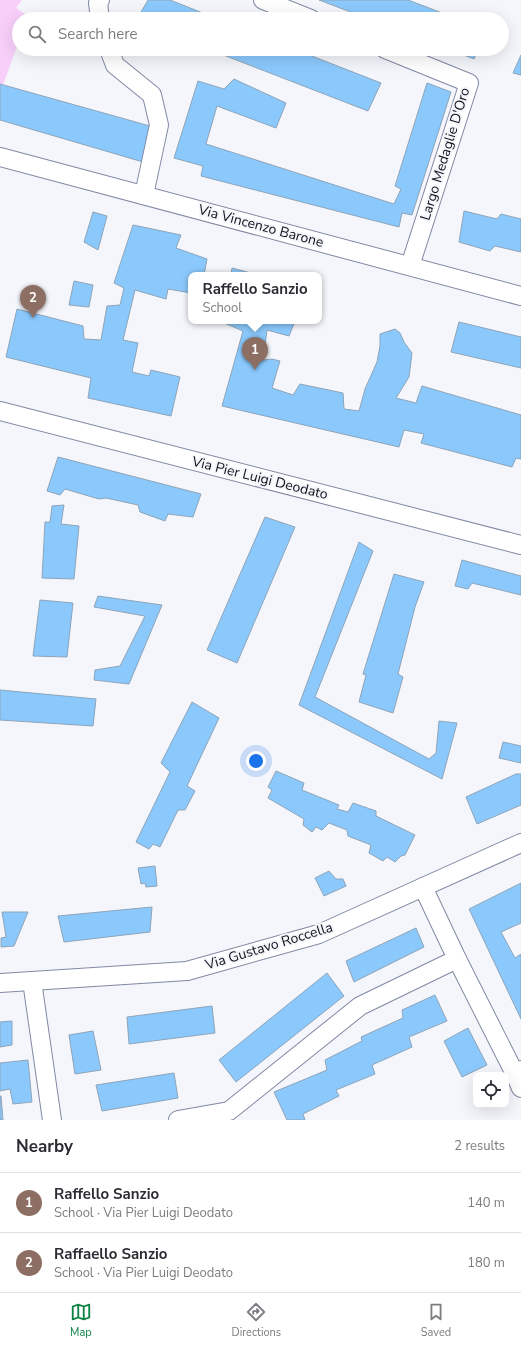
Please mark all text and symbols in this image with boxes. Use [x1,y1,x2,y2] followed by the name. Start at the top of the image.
[12,12,509,56] search box
[26,23,48,45] icon: search
[58,24,138,44] text: Search here
[416,85,474,223] street label: Largo Medaglie D'Oro
[195,200,326,252] street label: Via Vincenzo Barone
[188,272,322,324] popup
[202,279,308,299] text: Raffello Sanzio
[20,285,46,318] pin: 2
[202,299,242,317] text: School
[242,337,268,370] pin: 1
[189,452,330,504] street label: Via Pier Luigi Deodato
[246,751,266,771] your location
[202,918,335,975] street label: Via Gustavo Roccella
[473,1072,509,1108] map controls
[473,1072,509,1108] button: locate
[16,1135,73,1158] text: Nearby
[454,1137,505,1155] text: 2 results
[54,1184,159,1204] text: Raffello Sanzio
[25,1194,33,1212] text: 1
[467,1194,505,1212] text: 140 m
[54,1204,233,1222] text: School · Via Pier Luigi Deodato
[54,1244,167,1264] text: Raffaello Sanzio
[25,1254,33,1272] text: 2
[467,1254,505,1272] text: 180 m
[54,1264,233,1282] text: School · Via Pier Luigi Deodato
[70,1301,92,1340] tab: Map
[232,1301,281,1340] tab: Directions
[421,1301,451,1340] tab: Saved

